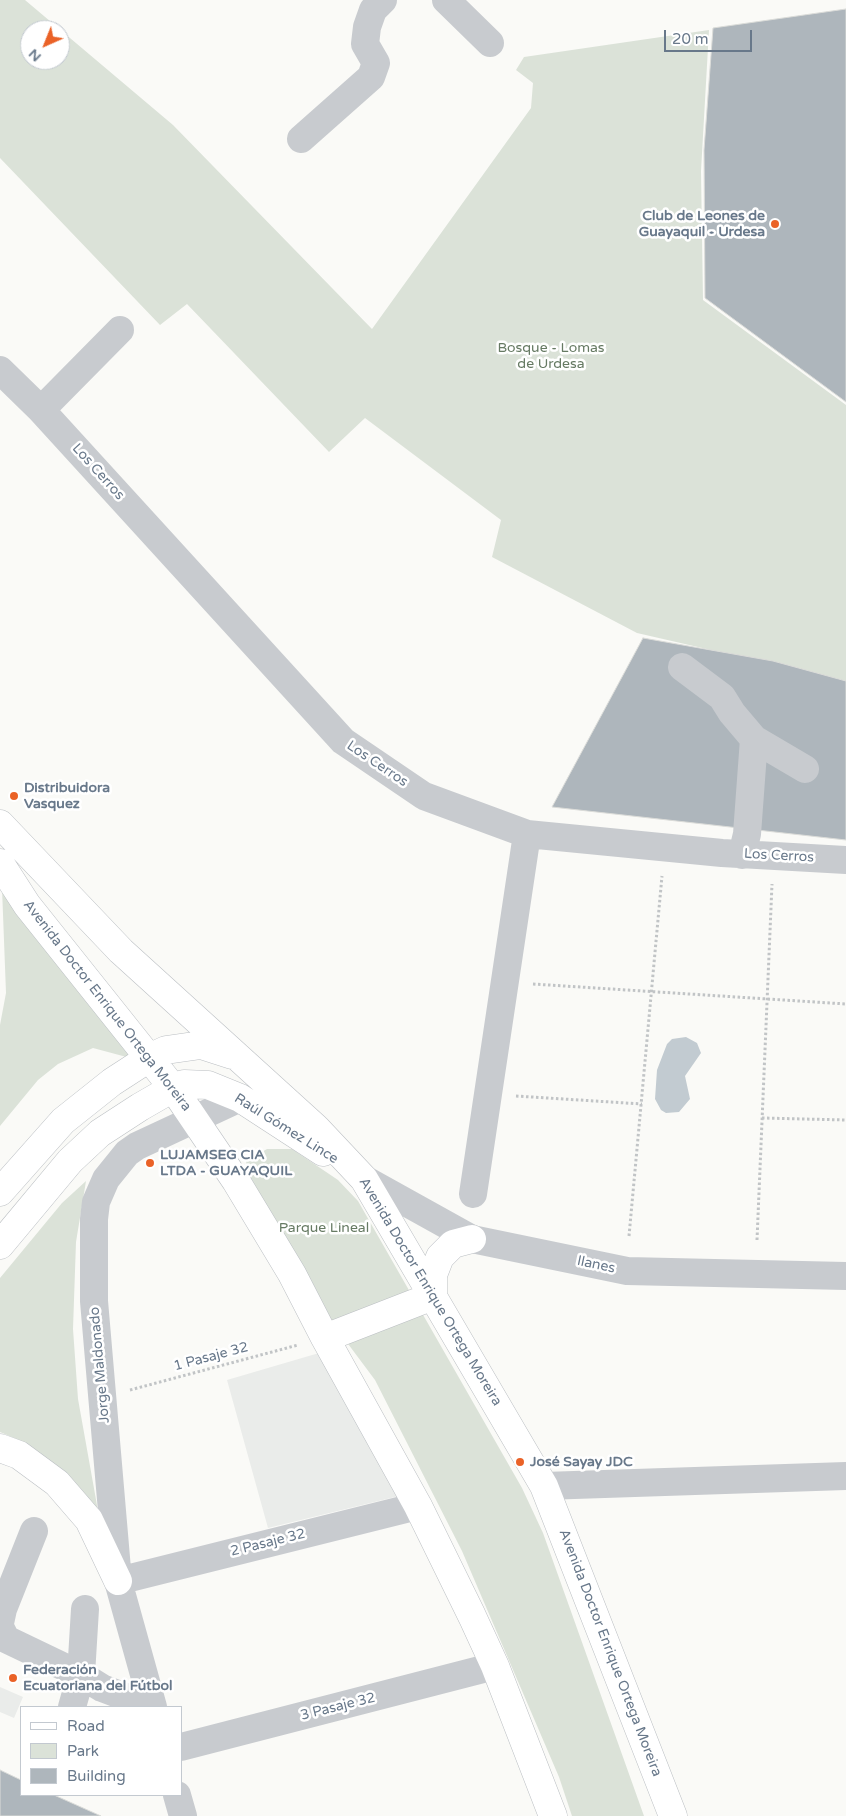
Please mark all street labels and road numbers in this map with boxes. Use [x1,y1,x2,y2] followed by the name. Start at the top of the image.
[68,440,128,504] street label: Los Cerros
[343,737,411,791] street label: Los Cerros
[744,846,814,866] street label: Los Cerros
[19,897,195,1115] street label: Avenida Doctor Enrique Ortega Moreira
[231,1090,341,1168] street label: Raúl Gómez Lince
[355,1175,505,1409] street label: Avenida Doctor Enrique Ortega Moreira
[575,1253,617,1277] street label: Ilanes
[87,1306,113,1424] street label: Jorge Maldonado
[172,1339,250,1375] street label: 1 Pasaje 32
[229,1526,307,1560] street label: 2 Pasaje 32
[555,1527,665,1779] street label: Avenida Doctor Enrique Ortega Moreira
[299,1690,377,1724] street label: 3 Pasaje 32

